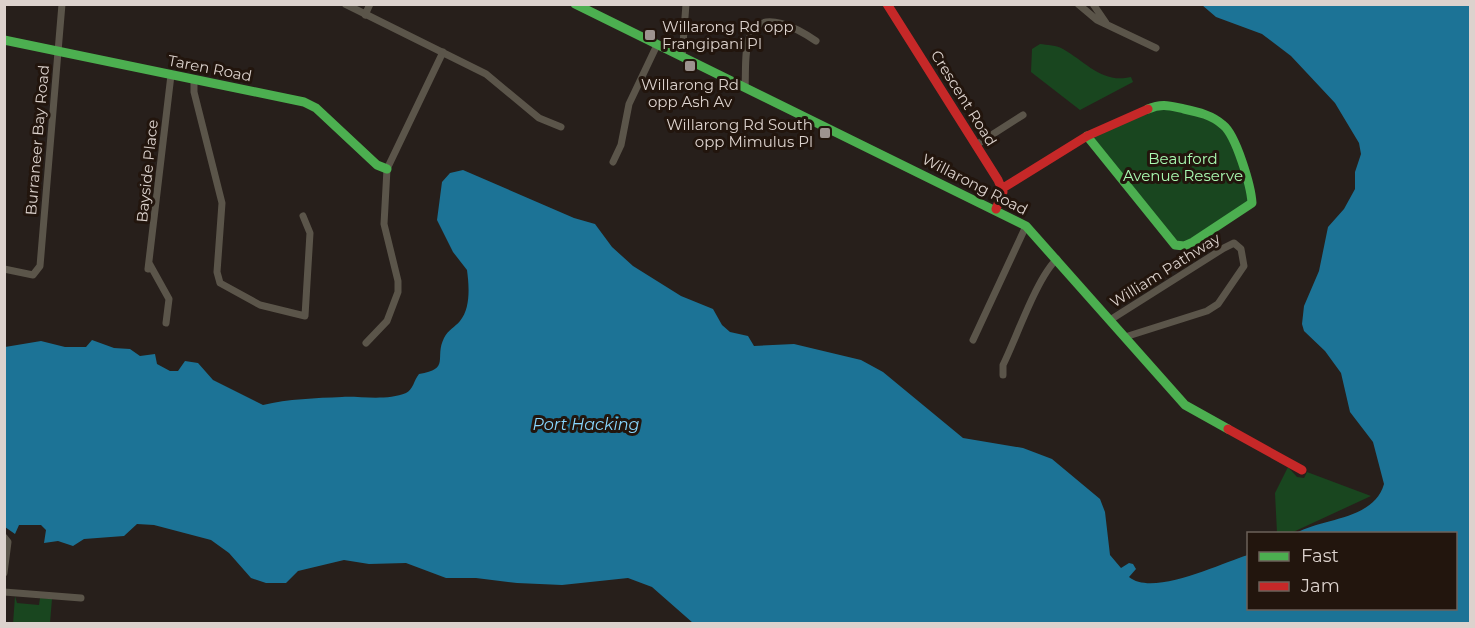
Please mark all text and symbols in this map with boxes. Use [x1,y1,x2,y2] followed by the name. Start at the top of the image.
[662,17,794,53] place label: Willarong Rd opp Frangipani Pl
[643,28,657,42] marker: Willarong Rd opp Frangipani Pl
[927,46,1001,150] street label: Crescent Road
[166,51,254,85] street label: Taren Road
[683,59,697,73] marker: Willarong Rd opp Ash Av
[21,64,53,216] street label: Burraneer Bay Road
[641,75,739,111] place label: Willarong Rd opp Ash Av
[666,115,813,151] place label: Willarong Rd South opp Mimulus Pl
[132,119,162,223] street label: Bayside Place
[818,126,832,140] marker: Willarong Rd South opp Mimulus Pl
[919,149,1031,219] street label: Willarong Road
[1123,149,1243,185] park label: Beauford Avenue Reserve
[1106,228,1224,312] street label: William Pathway
[533,415,640,434] water label: Port Hacking
[1247,532,1457,610] legend
[1301,545,1339,567] text: Fast
[1300,575,1340,597] text: Jam

